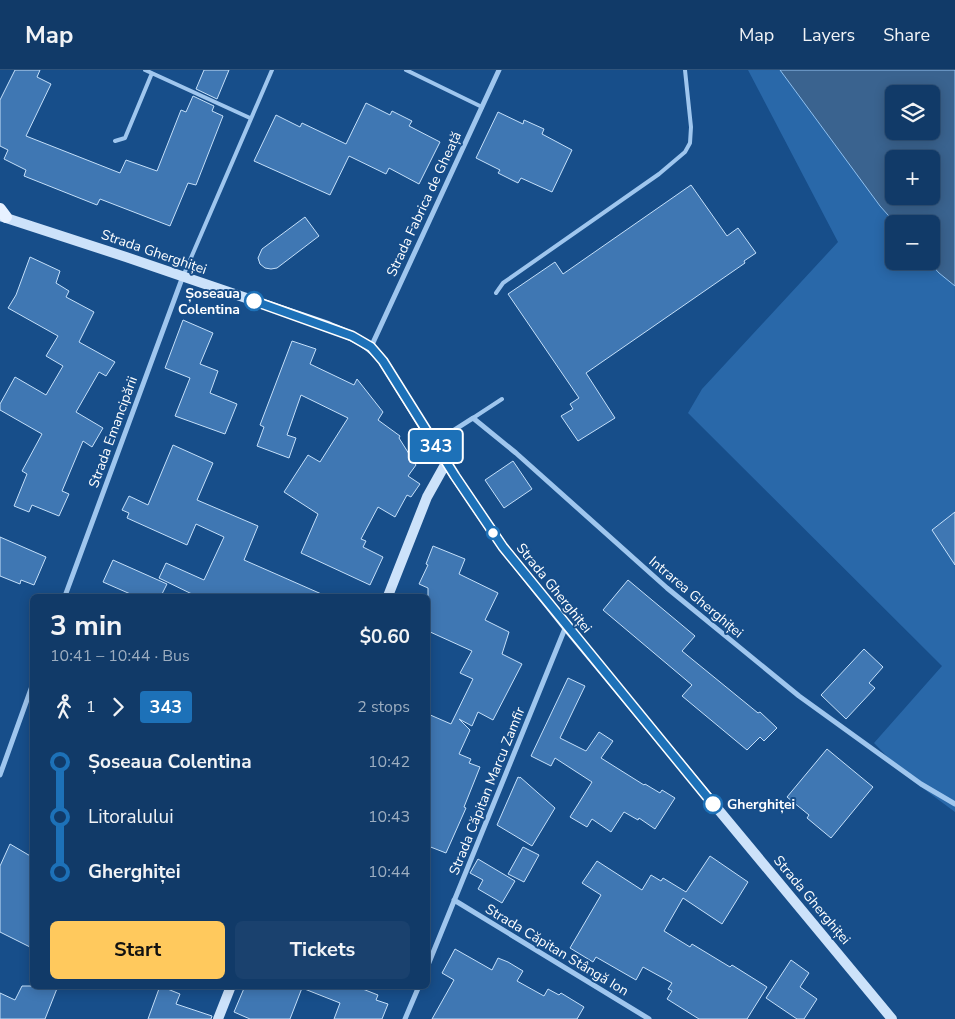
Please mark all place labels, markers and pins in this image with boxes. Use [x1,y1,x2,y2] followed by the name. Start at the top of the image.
[178,284,240,319] place label: Șoseaua Colentina
[244,291,264,311] marker: Șoseaua Colentina
[486,526,500,540] unlabelled marker
[703,794,723,814] marker: Gherghiței
[727,795,795,814] place label: Gherghiței

